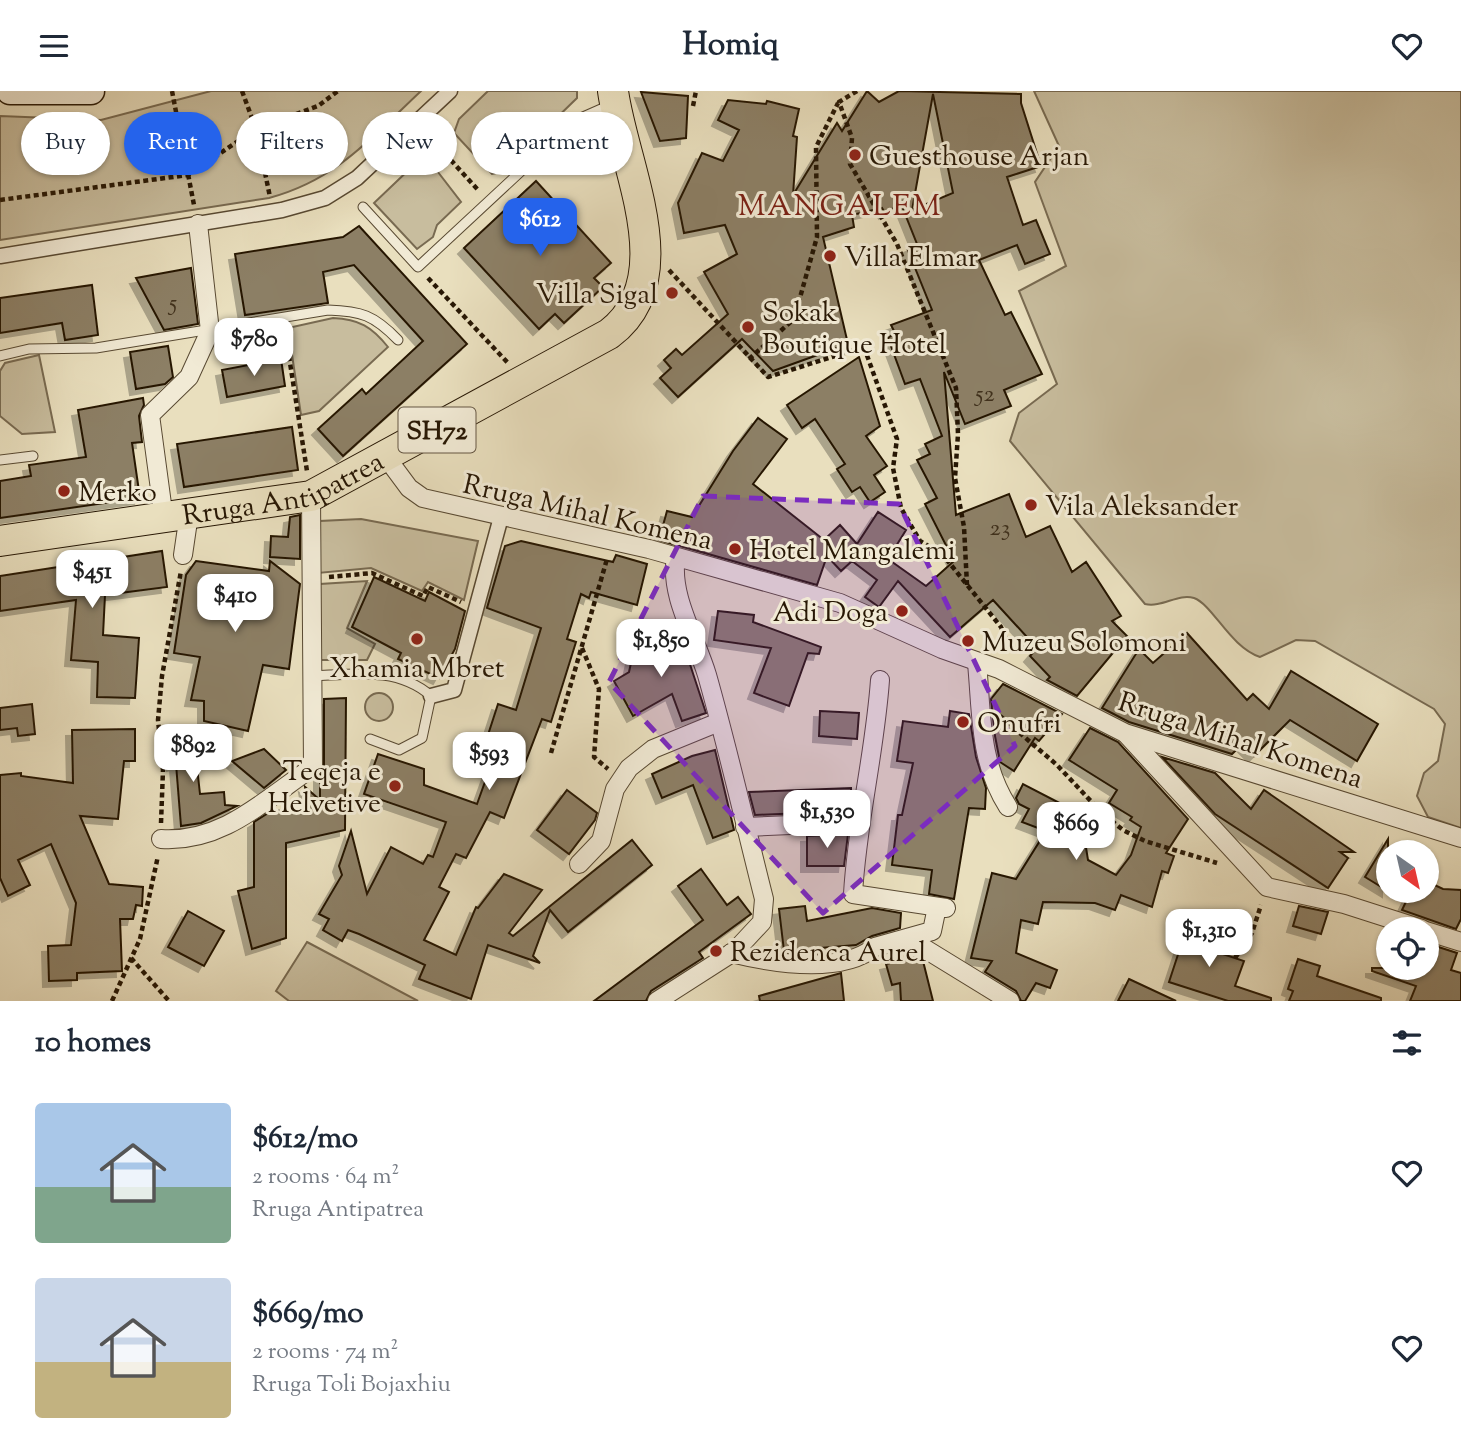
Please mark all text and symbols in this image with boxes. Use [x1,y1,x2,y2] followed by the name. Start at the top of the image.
[682,23,779,69] text: Homiq
[35,27,73,65] icon: menu
[1388,27,1426,65] icon: heart
[21,112,110,175] chip: Buy
[124,112,222,175] chip: Rent
[236,112,348,175] chip: Filters
[362,112,457,175] chip: New
[471,112,633,175] chip: Apartment
[869,138,1089,178] place label: Guesthouse Arjan
[847,147,863,163] marker: Guesthouse Arjan
[738,186,942,229] district label: MANGALEM
[499,199,581,258] pin: $612
[519,204,561,237] text: $612
[844,239,979,279] place label: Villa Elmar
[822,248,838,264] marker: Villa Elmar
[536,276,658,316] place label: Villa Sigal
[664,285,680,301] marker: Villa Sigal
[167,287,177,321] house number: 5
[762,294,947,366] place label: Sokak Boutique Hotel
[213,319,295,378] pin: $780
[740,319,756,335] marker: Sokak Boutique Hotel
[230,324,278,357] text: $780
[973,378,995,412] house number: 52
[398,407,476,453] road number: SH72
[180,443,392,537] street label: Rruga Antipatrea
[458,466,716,562] street label: Rruga Mihal Komena
[78,474,157,514] place label: Merko
[56,483,72,499] marker: Merko
[1045,488,1239,528] place label: Vila Aleksander
[1023,497,1039,513] marker: Vila Aleksander
[990,512,1010,546] house number: 23
[749,532,956,572] place label: Hotel Mangalemi
[727,541,743,557] marker: Hotel Mangalemi
[51,551,133,610] pin: $451
[72,556,112,589] text: $451
[194,575,276,634] pin: $410
[213,580,257,613] text: $410
[773,594,888,634] place label: Adi Doga
[894,603,910,619] marker: Adi Doga
[604,619,718,679] pin: $1,850
[982,624,1187,664] place label: Muzeu Solomoni
[632,625,690,658] text: $1,850
[409,631,425,647] marker: Xhamia Mbret
[960,633,976,649] marker: Muzeu Solomoni
[330,650,505,690] place label: Xhamia Mbret
[1113,683,1368,800] street label: Rruga Mihal Komena
[977,705,1061,745] place label: Onufri
[955,714,971,730] marker: Onufri
[152,725,234,784] pin: $892
[170,730,216,763] text: $892
[448,733,530,792] pin: $593
[469,738,509,771] text: $593
[267,753,381,825] place label: Teqeja e Helvetive
[387,778,403,794] marker: Teqeja e Helvetive
[770,791,884,850] pin: $1,530
[799,796,855,829] text: $1,530
[1035,803,1117,862] pin: $669
[1053,808,1099,841] text: $669
[1376,840,1438,903] north arrow
[1376,840,1439,980] map controls
[1152,909,1266,969] pin: $1,310
[1182,915,1236,948] text: $1,310
[1376,917,1439,980] button: locate
[730,934,926,974] place label: Rezidenca Aurel
[708,943,724,959] marker: Rezidenca Aurel
[35,1022,151,1065] text: 10 homes
[1388,1024,1426,1062] icon: filters
[252,1118,358,1161] text: $612/mo
[91,1131,175,1215] icon: home
[1388,1154,1426,1192] icon: heart
[252,1161,399,1194] text: 2 rooms · 64 m²
[252,1194,424,1227] text: Rruga Antipatrea
[252,1293,364,1336] text: $669/mo
[91,1306,175,1390] icon: home
[1388,1329,1426,1367] icon: heart
[252,1336,398,1369] text: 2 rooms · 74 m²
[252,1369,451,1402] text: Rruga Toli Bojaxhiu

